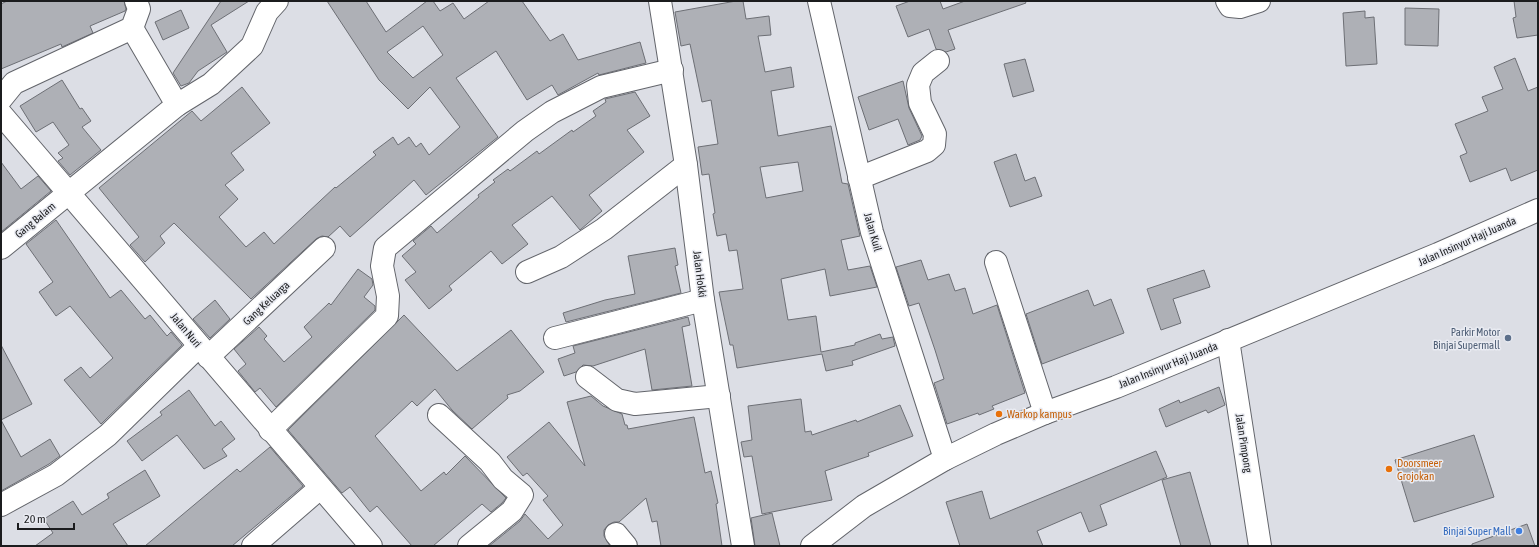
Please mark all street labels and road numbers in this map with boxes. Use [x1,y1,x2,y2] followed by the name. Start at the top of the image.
[12,200,58,240] street label: Gang Balam
[862,211,884,253] street label: Jalan Kuil
[1416,214,1518,268] street label: Jalan Insinyur Haji Juanda
[691,250,709,298] street label: Jalan Hokki
[240,279,292,327] street label: Gang Keluarga
[168,310,204,350] street label: Jalan Nuri
[1117,340,1219,390] street label: Jalan Insinyur Haji Juanda
[1233,413,1255,474] street label: Jalan Pimpong

